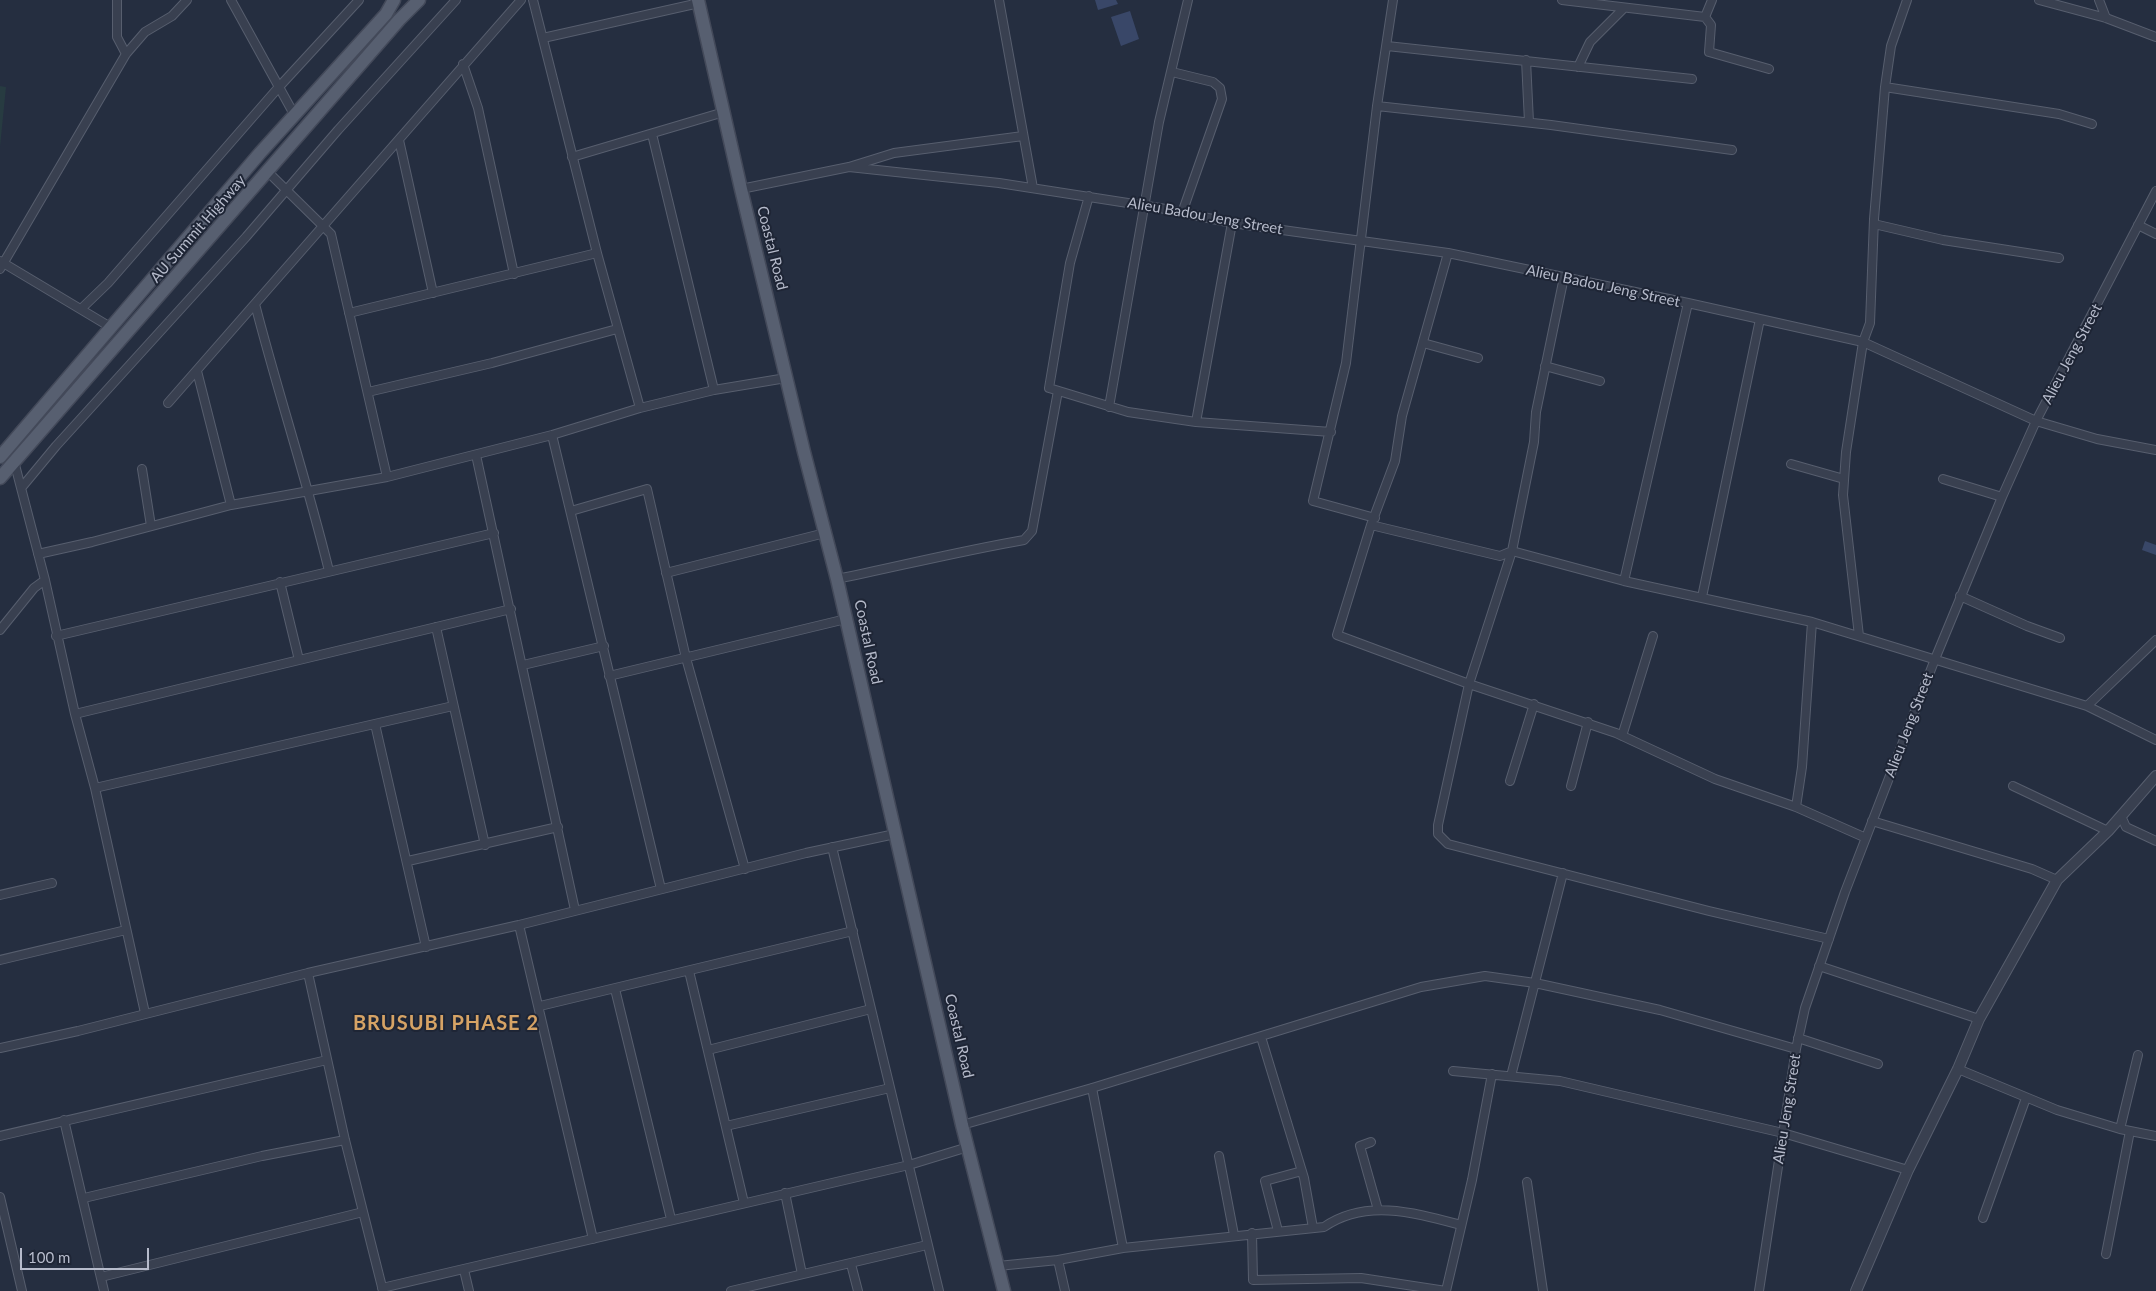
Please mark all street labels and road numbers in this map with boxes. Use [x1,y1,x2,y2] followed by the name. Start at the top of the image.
[146,172,250,286] street label: AU Summit Highway
[1126,194,1284,238] street label: Alieu Badou Jeng Street
[753,204,791,292] street label: Coastal Road
[1524,261,1682,311] street label: Alieu Badou Jeng Street
[2038,301,2106,407] street label: Alieu Jeng Street
[850,598,886,686] street label: Coastal Road
[1881,670,1937,780] street label: Alieu Jeng Street
[941,992,977,1080] street label: Coastal Road
[1769,1053,1805,1165] street label: Alieu Jeng Street

